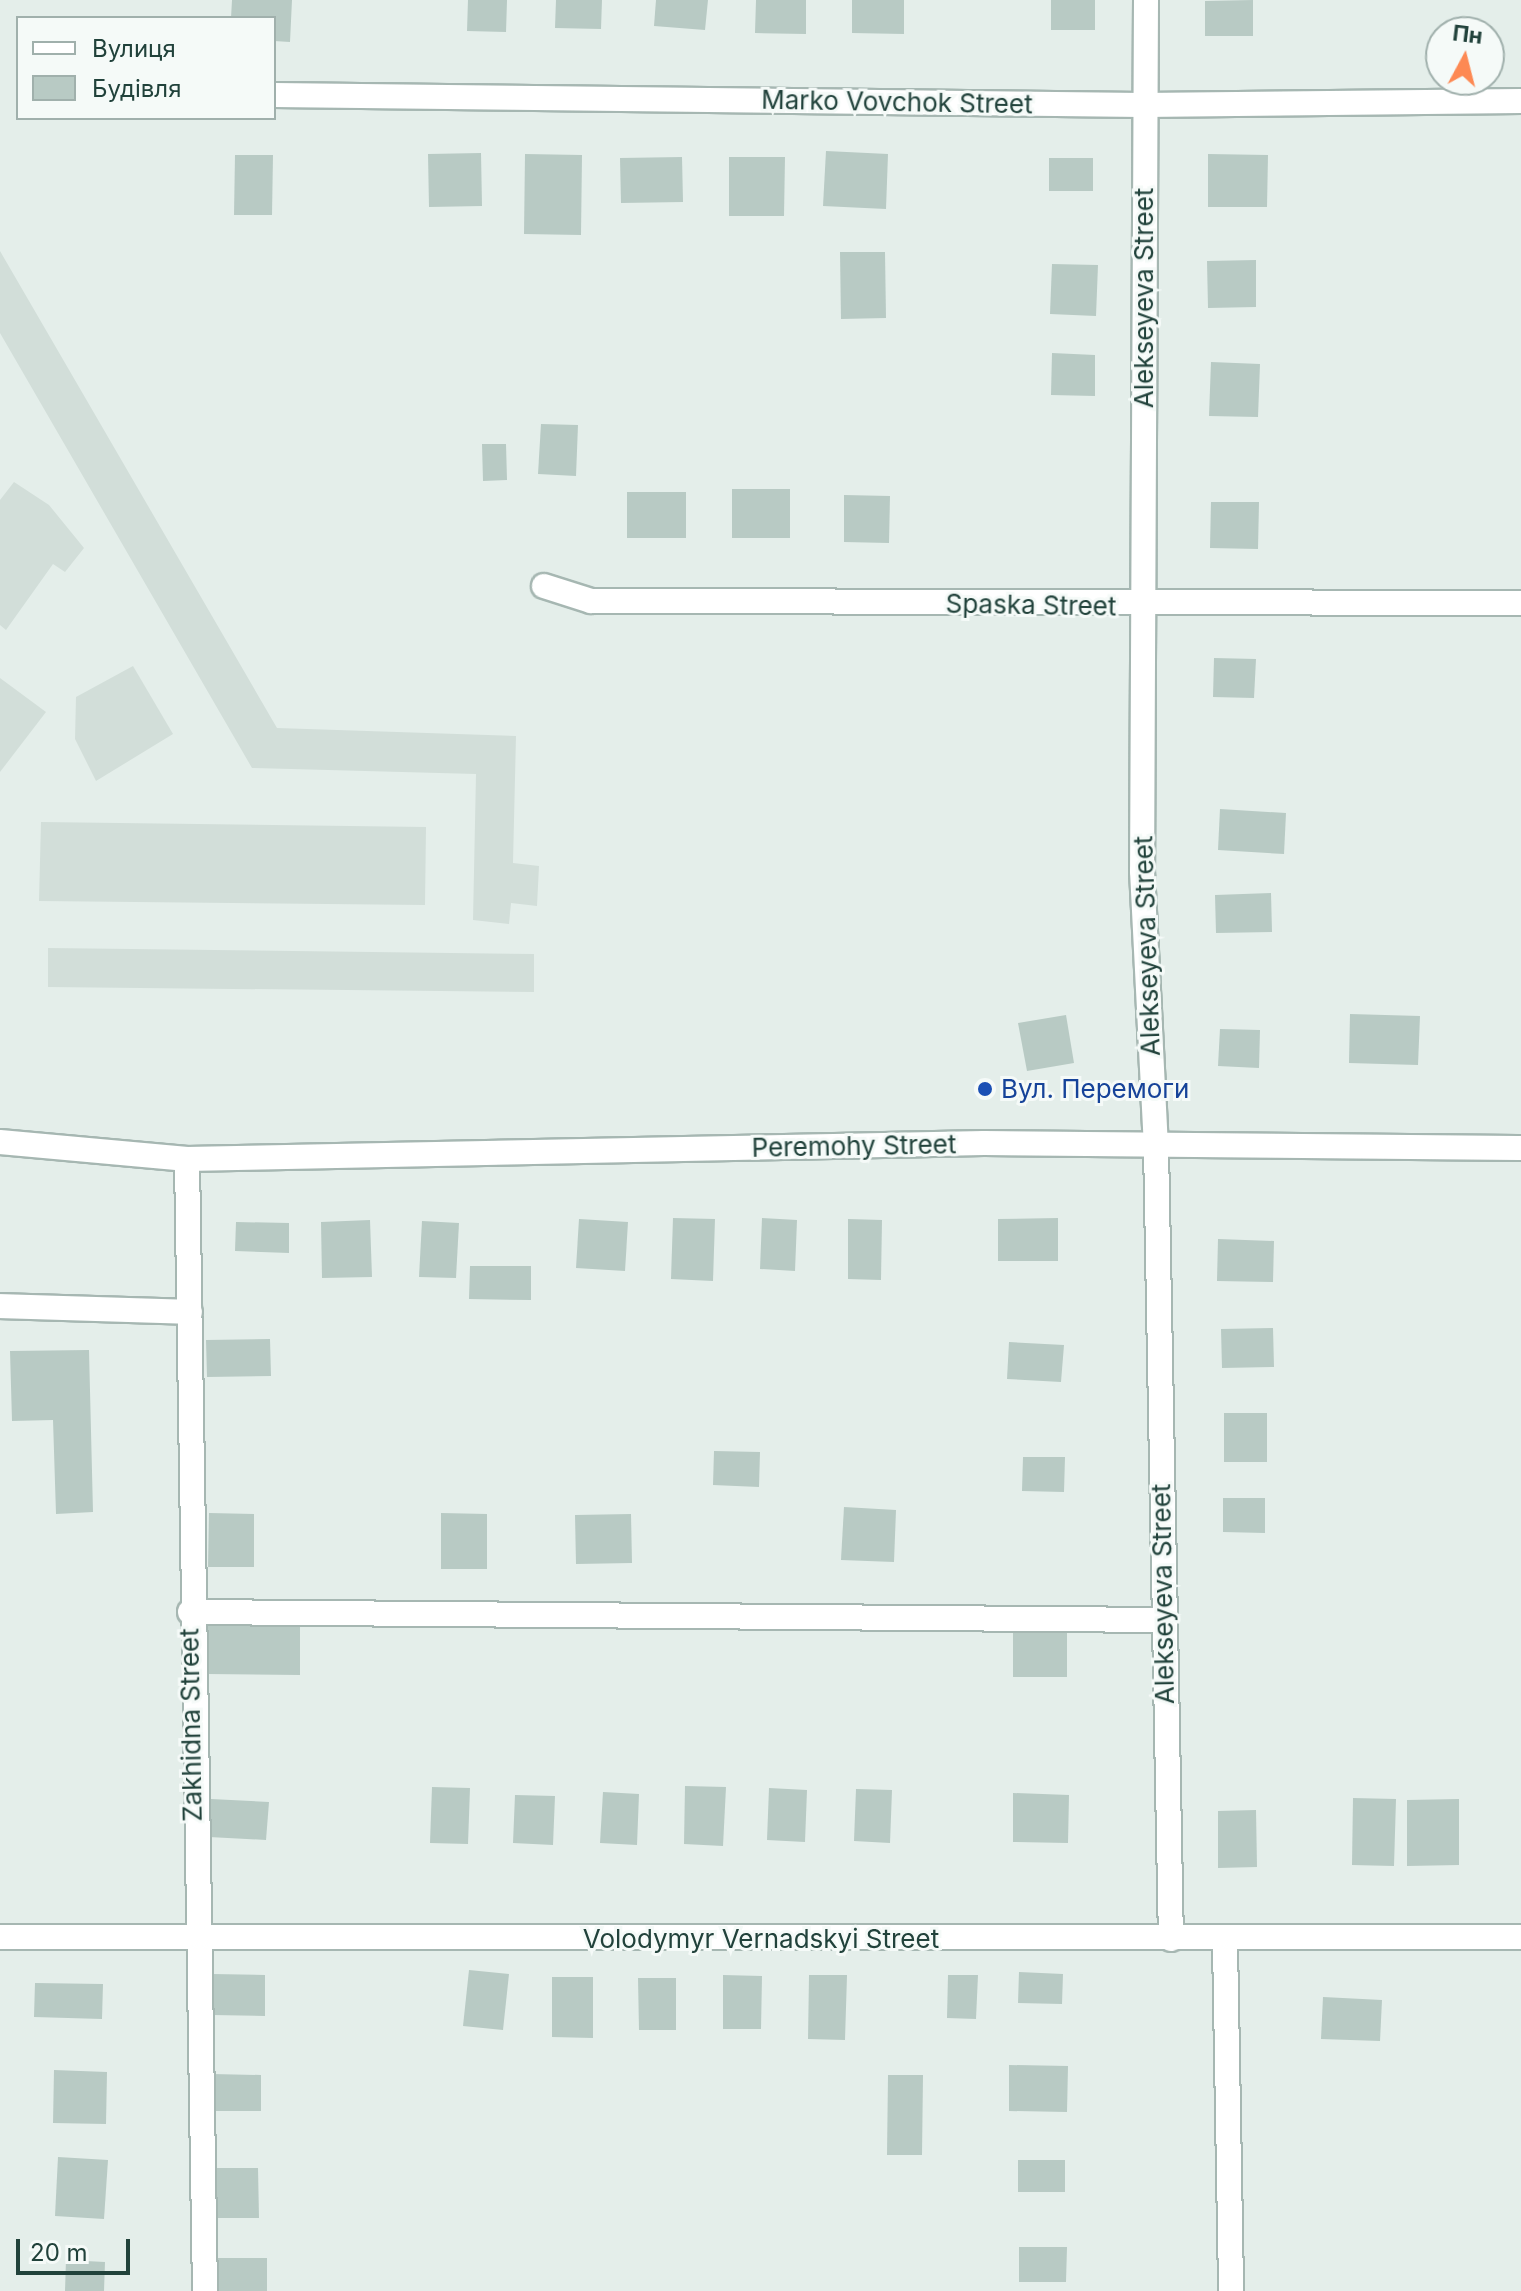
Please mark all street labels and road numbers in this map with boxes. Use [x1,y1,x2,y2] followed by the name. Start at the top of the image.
[761,84,1033,120] street label: Marko Vovchok Street
[1128,188,1160,408] street label: Alekseyeva Street
[945,588,1117,622] street label: Spaska Street
[1128,835,1166,1057] street label: Alekseyeva Street
[751,1129,957,1163] street label: Peremohy Street
[1145,1483,1181,1705] street label: Alekseyeva Street
[174,1628,208,1822] street label: Zakhidna Street
[583,1923,939,1955] street label: Volodymyr Vernadskyi Street

